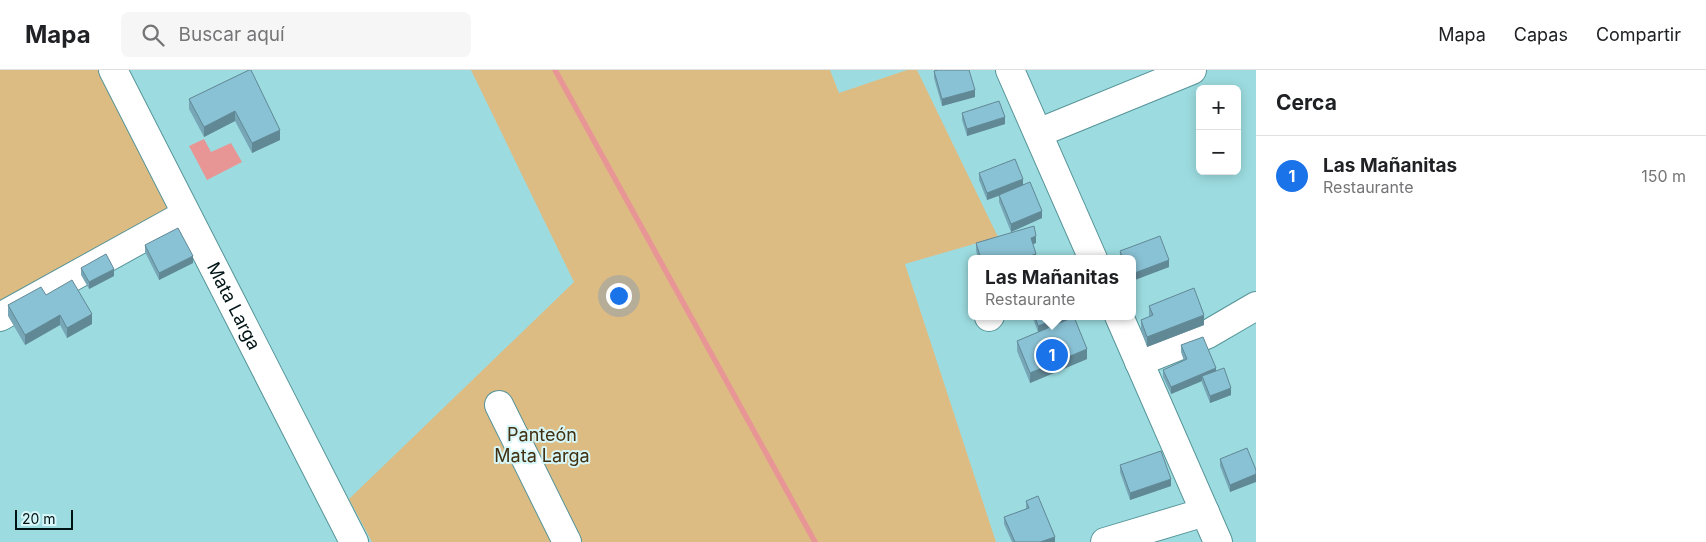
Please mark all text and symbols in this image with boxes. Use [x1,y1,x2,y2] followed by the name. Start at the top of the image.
[121,12,471,57] search box
[25,20,91,49] text: Mapa
[139,21,167,49] icon: search
[179,23,285,46] text: Buscar aquí
[1438,24,1486,45] text: Mapa
[1514,24,1568,45] text: Capas
[1596,24,1681,45] text: Compartir
[1196,85,1241,175] map controls
[1196,85,1241,130] button: +
[1276,90,1337,115] text: Cerca
[1196,130,1241,175] button: −
[1323,154,1457,177] text: Las Mañanitas
[1289,166,1295,186] text: 1
[1641,166,1686,186] text: 150 m
[1323,177,1413,197] text: Restaurante
[968,255,1136,320] popup
[203,258,265,353] street label: Mata Larga
[985,266,1119,289] text: Las Mañanitas
[606,283,632,309] your location
[985,289,1075,309] text: Restaurante
[1036,336,1068,374] pin: 1
[494,424,590,466] park label: Panteón Mata Larga
[15,507,72,530] scale bar
[22,510,56,527] text: 20 m

